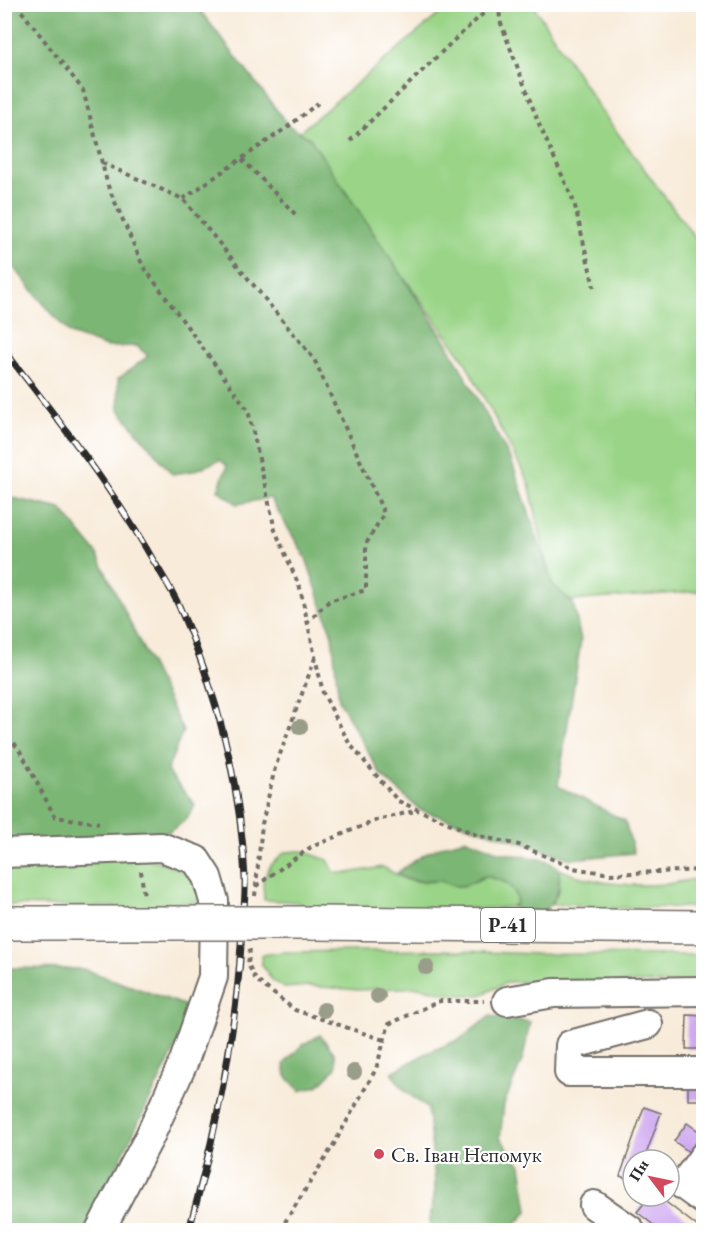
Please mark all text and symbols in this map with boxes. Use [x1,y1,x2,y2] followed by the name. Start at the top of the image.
[481,908,535,942] road number: Р-41
[391,1141,542,1168] place label: Св. Іван Непомук
[372,1147,386,1161] marker: Св. Іван Непомук
[621,1148,681,1208] north arrow
[624,1155,653,1185] text: Пн

